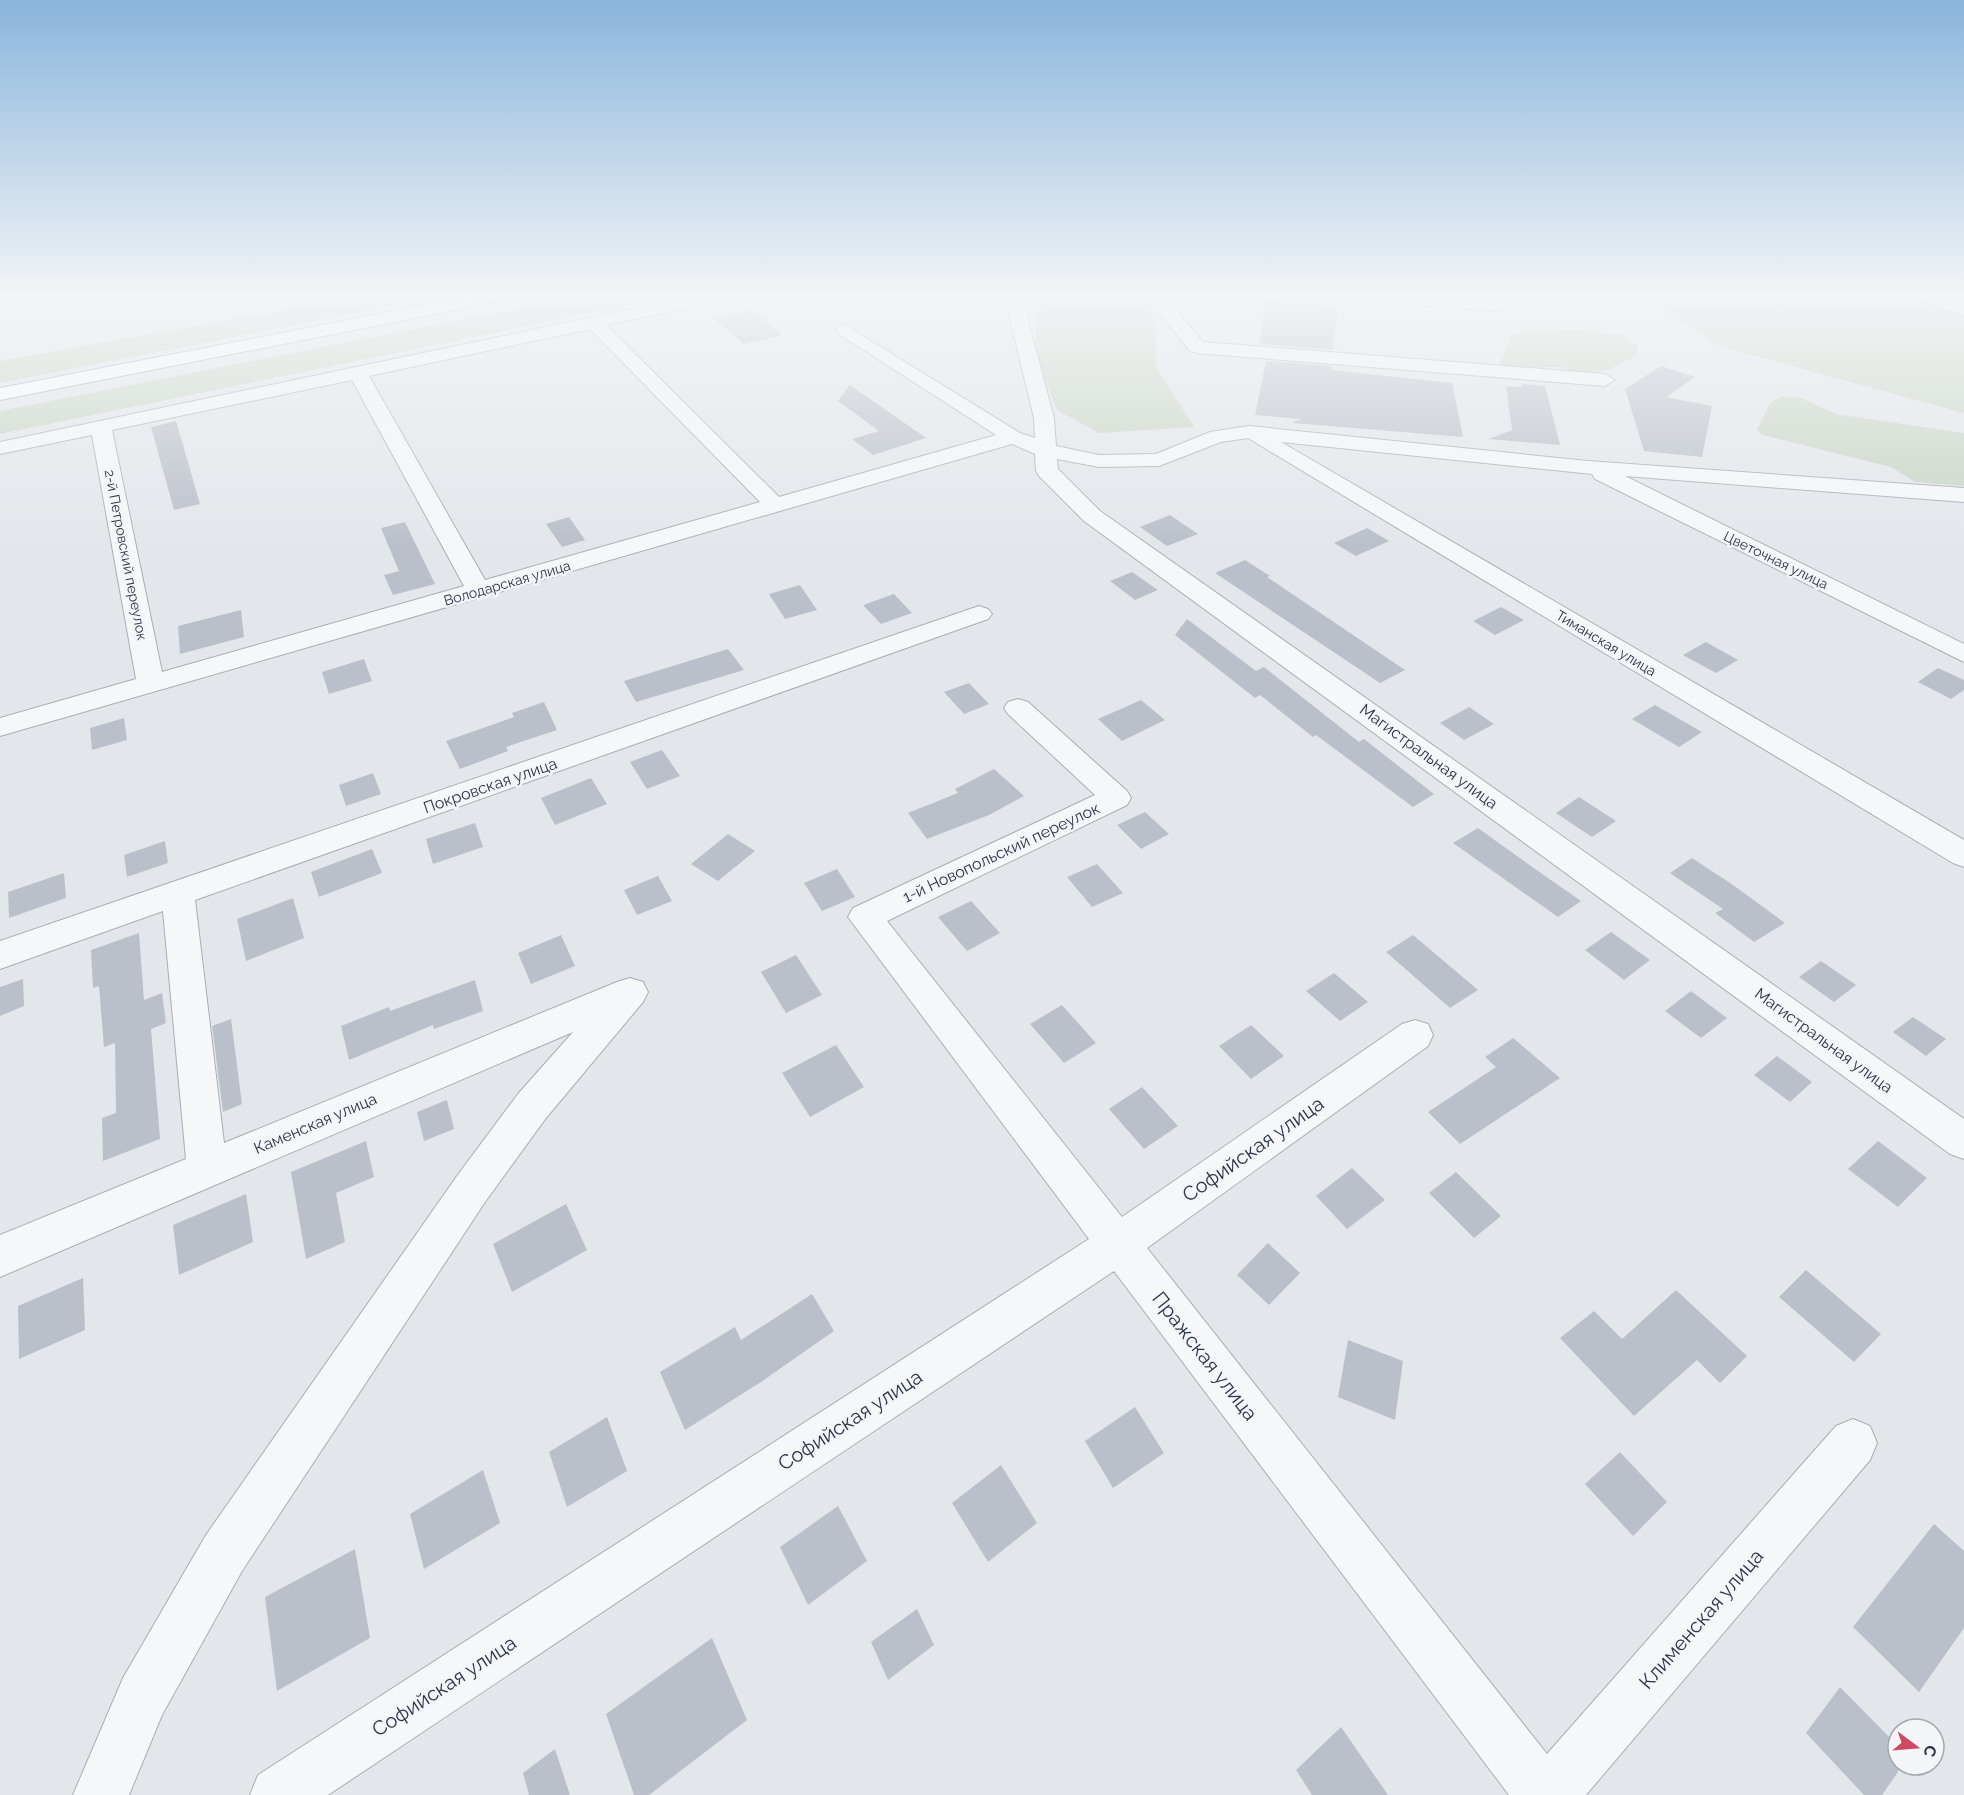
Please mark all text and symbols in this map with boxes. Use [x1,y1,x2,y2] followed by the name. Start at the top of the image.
[102,468,150,642] street label: 2-й Петровский переулок
[1721,528,1831,592] street label: Цветочная улица
[442,557,572,609] street label: Володарская улица
[1553,607,1659,679] street label: Тиманская улица
[1356,700,1501,813] street label: Магистральная улица
[421,754,560,817] street label: Покровская улица
[900,798,1103,907] street label: 1-й Новопольский переулок
[1751,984,1896,1097] street label: Магистральная улица
[251,1089,380,1158] street label: Каменская улица
[1178,1091,1328,1207] street label: Софийская улица
[1147,1287,1263,1425] street label: Пражская улица
[773,1364,927,1476] street label: Софийская улица
[1634,1544,1768,1694] street label: Клименская улица
[367,1630,521,1742] street label: Софийская улица
[1886,1717,1946,1777] north arrow
[1919,1743,1941,1759] text: С

